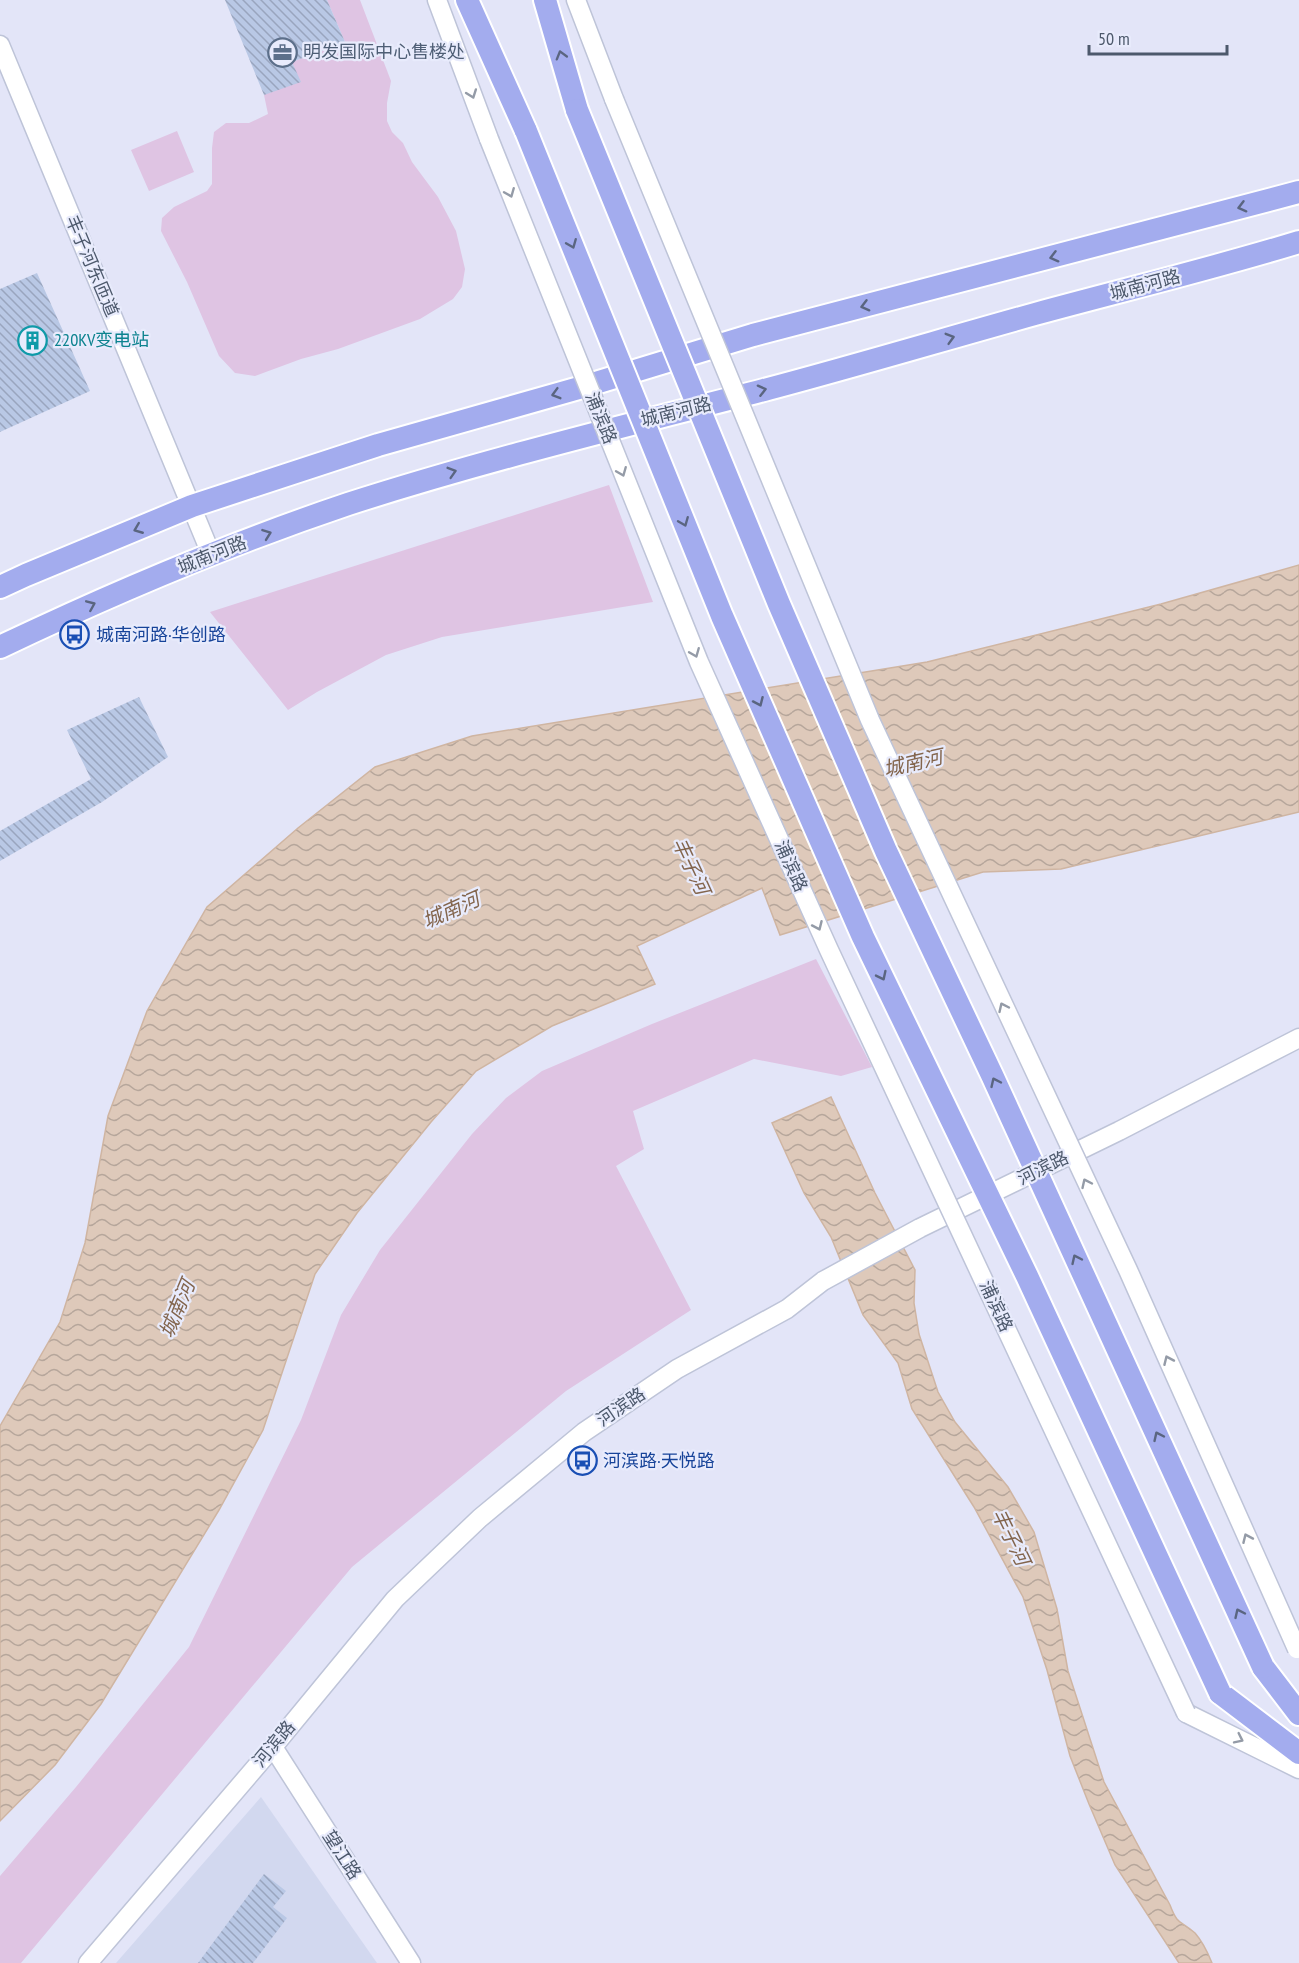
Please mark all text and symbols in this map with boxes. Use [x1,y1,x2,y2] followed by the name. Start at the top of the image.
[1089,18,1227,56] scale bar
[1098,27,1130,50] text: 50 m
[266,36,298,68] office icon: 明发国际中心售楼处
[303,40,465,63] place label: 明发国际中心售楼处
[556,50,568,61] one-way arrow
[465,88,477,99] one-way arrow
[503,188,516,198] one-way arrow
[1238,200,1248,213] one-way arrow
[61,212,124,320] street label: 丰子河东匝道
[564,238,577,249] one-way arrow
[1049,249,1059,262] one-way arrow
[1107,264,1183,305] street label: 城南河路
[860,298,870,311] one-way arrow
[17,324,49,356] building icon: 220KV变电站
[54,328,149,351] place label: 220KV变电站
[944,333,955,345] one-way arrow
[757,385,767,398] one-way arrow
[552,387,562,399] one-way arrow
[581,388,622,447] street label: 浦滨路
[638,392,714,431] street label: 城南河路
[615,465,627,476] one-way arrow
[446,467,457,479] one-way arrow
[677,516,689,527] one-way arrow
[133,522,144,534] one-way arrow
[261,528,271,541] one-way arrow
[174,530,249,579] street label: 城南河路
[85,601,96,613] one-way arrow
[59,619,91,651] bus stop icon: 城南河路·华创路
[96,623,226,646] place label: 城南河路·华创路
[688,646,700,657] one-way arrow
[752,696,764,707] one-way arrow
[881,743,949,782] water label: 城南河
[667,833,717,902] water label: 丰子河
[770,836,813,895] street label: 浦滨路
[418,884,487,934] water label: 城南河
[811,920,823,931] one-way arrow
[874,969,886,980] one-way arrow
[998,1002,1010,1013] one-way arrow
[991,1077,1003,1088] one-way arrow
[1013,1145,1072,1190] street label: 河滨路
[1082,1178,1094,1189] one-way arrow
[1072,1254,1084,1265] one-way arrow
[153,1273,202,1342] water label: 城南河
[975,1276,1018,1335] street label: 浦滨路
[1163,1355,1175,1366] one-way arrow
[592,1382,650,1431] street label: 河滨路
[1153,1432,1165,1443] one-way arrow
[566,1445,598,1477] bus stop icon: 河滨路·天悦路
[603,1449,715,1472] place label: 河滨路·天悦路
[986,1504,1038,1573] water label: 丰子河
[1242,1533,1254,1544] one-way arrow
[1234,1609,1246,1620] one-way arrow
[247,1716,300,1772] street label: 河滨路
[1232,1732,1243,1743] one-way arrow
[318,1826,367,1884] street label: 望江路

